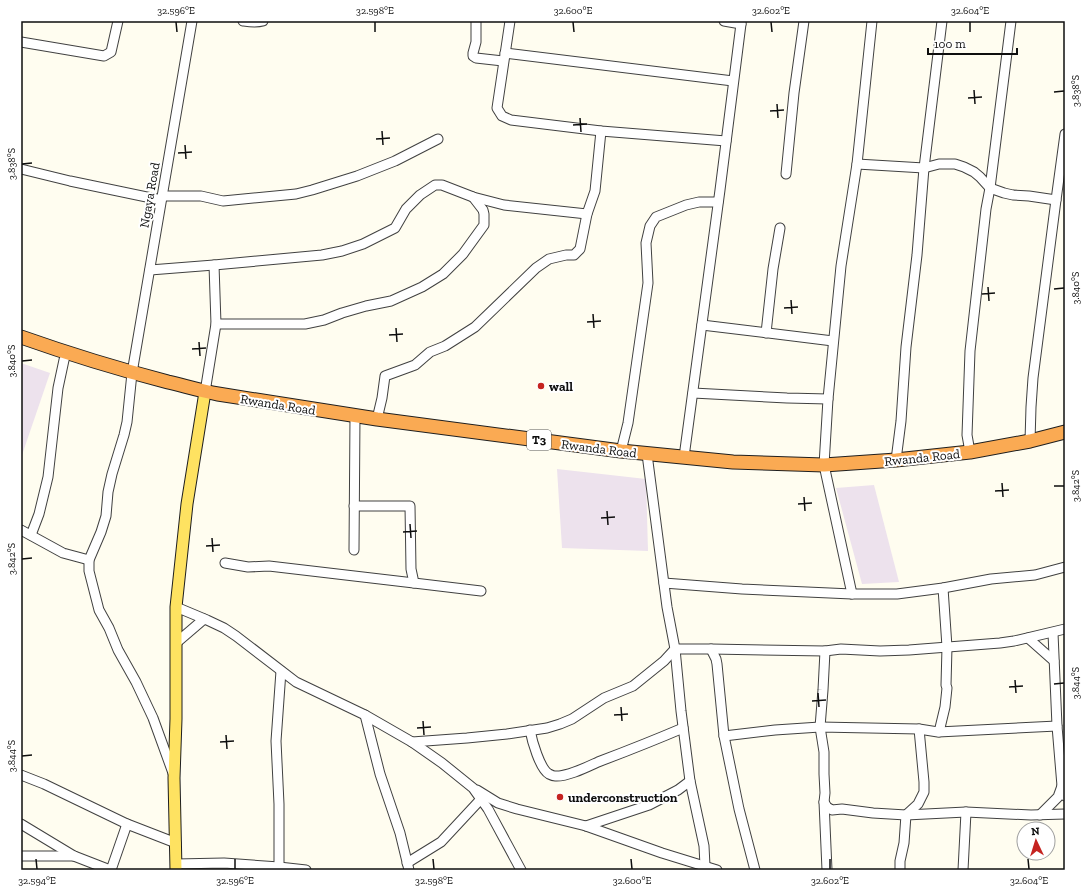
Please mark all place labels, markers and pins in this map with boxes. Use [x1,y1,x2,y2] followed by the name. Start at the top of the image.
[549,379,573,394] place label: wall
[536,381,546,391] marker: wall
[568,790,678,805] place label: underconstruction
[555,792,565,802] marker: underconstruction

